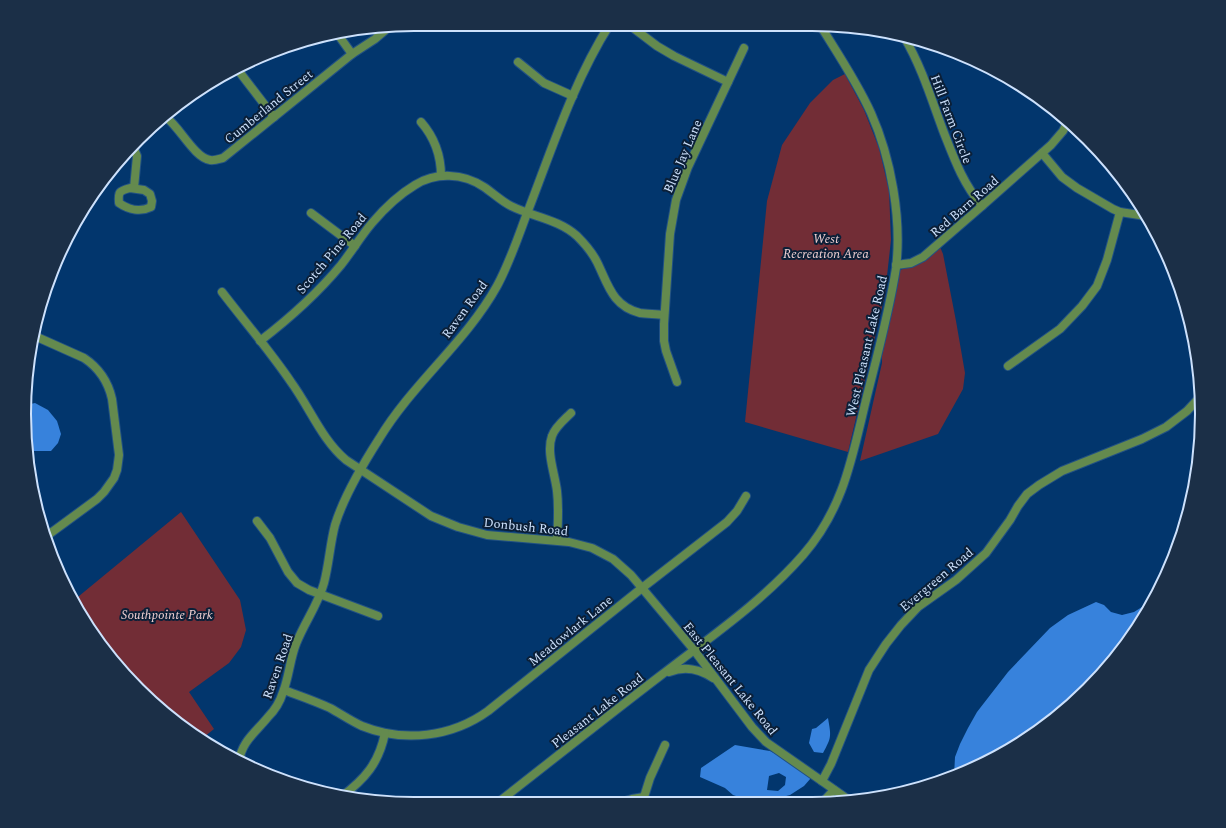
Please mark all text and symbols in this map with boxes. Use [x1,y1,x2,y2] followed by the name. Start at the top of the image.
[220,64,318,149] street label: Cumberland Street
[925,72,977,167] street label: Hill Farm Circle
[658,117,707,196] street label: Blue Jay Lane
[926,171,1004,242] street label: Red Barn Road
[292,209,372,299] street label: Scotch Pine Road
[783,229,869,264] park label: West Recreation Area
[841,273,893,419] street label: West Pleasant Lake Road
[437,276,493,343] street label: Raven Road
[483,513,569,541] street label: Donbush Road
[895,543,978,617] street label: Evergreen Road
[524,590,617,671] street label: Meadowlark Lane
[121,605,213,625] park label: Southpointe Park
[678,618,782,740] street label: East Pleasant Lake Road
[257,631,298,702] street label: Raven Road
[547,668,648,753] street label: Pleasant Lake Road

